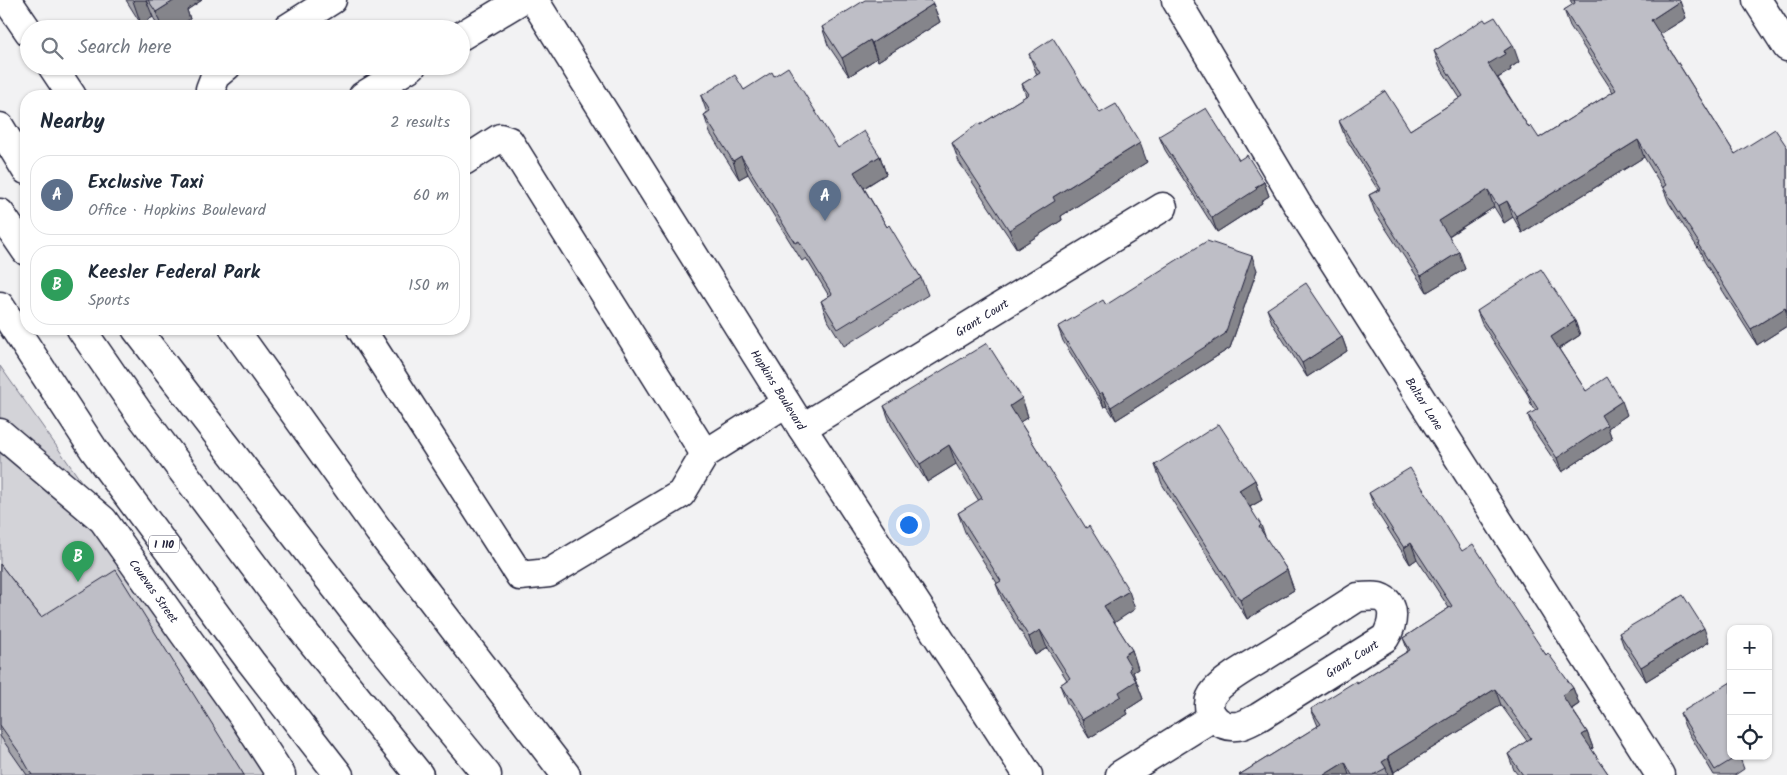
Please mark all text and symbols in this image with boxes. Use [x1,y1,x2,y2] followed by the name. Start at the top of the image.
[20,20,470,75] search box
[78,33,172,63] text: Search here
[38,34,66,62] icon: search
[40,106,105,139] text: Nearby
[390,110,450,135] text: 2 results
[88,168,203,198] text: Exclusive Taxi
[809,180,841,221] pin: A
[52,183,62,208] text: A
[413,183,449,208] text: 60 m
[88,198,266,223] text: Office · Hopkins Boulevard
[88,258,260,288] text: Keesler Federal Park
[52,273,62,298] text: B
[408,273,449,298] text: 150 m
[88,288,130,313] text: Sports
[952,294,1013,342] street label: Grant Court
[745,346,811,435] street label: Hopkins Boulevard
[1400,374,1448,435] street label: Baltar Lane
[896,512,922,538] your location
[149,536,179,552] road number: I 110
[62,541,94,582] pin: B
[124,555,183,628] street label: Couevas Street
[1727,625,1772,760] map controls
[1727,625,1772,670] button: +
[1322,635,1383,683] street label: Grant Court
[1727,670,1772,715] button: −
[1727,715,1772,760] button: locate

